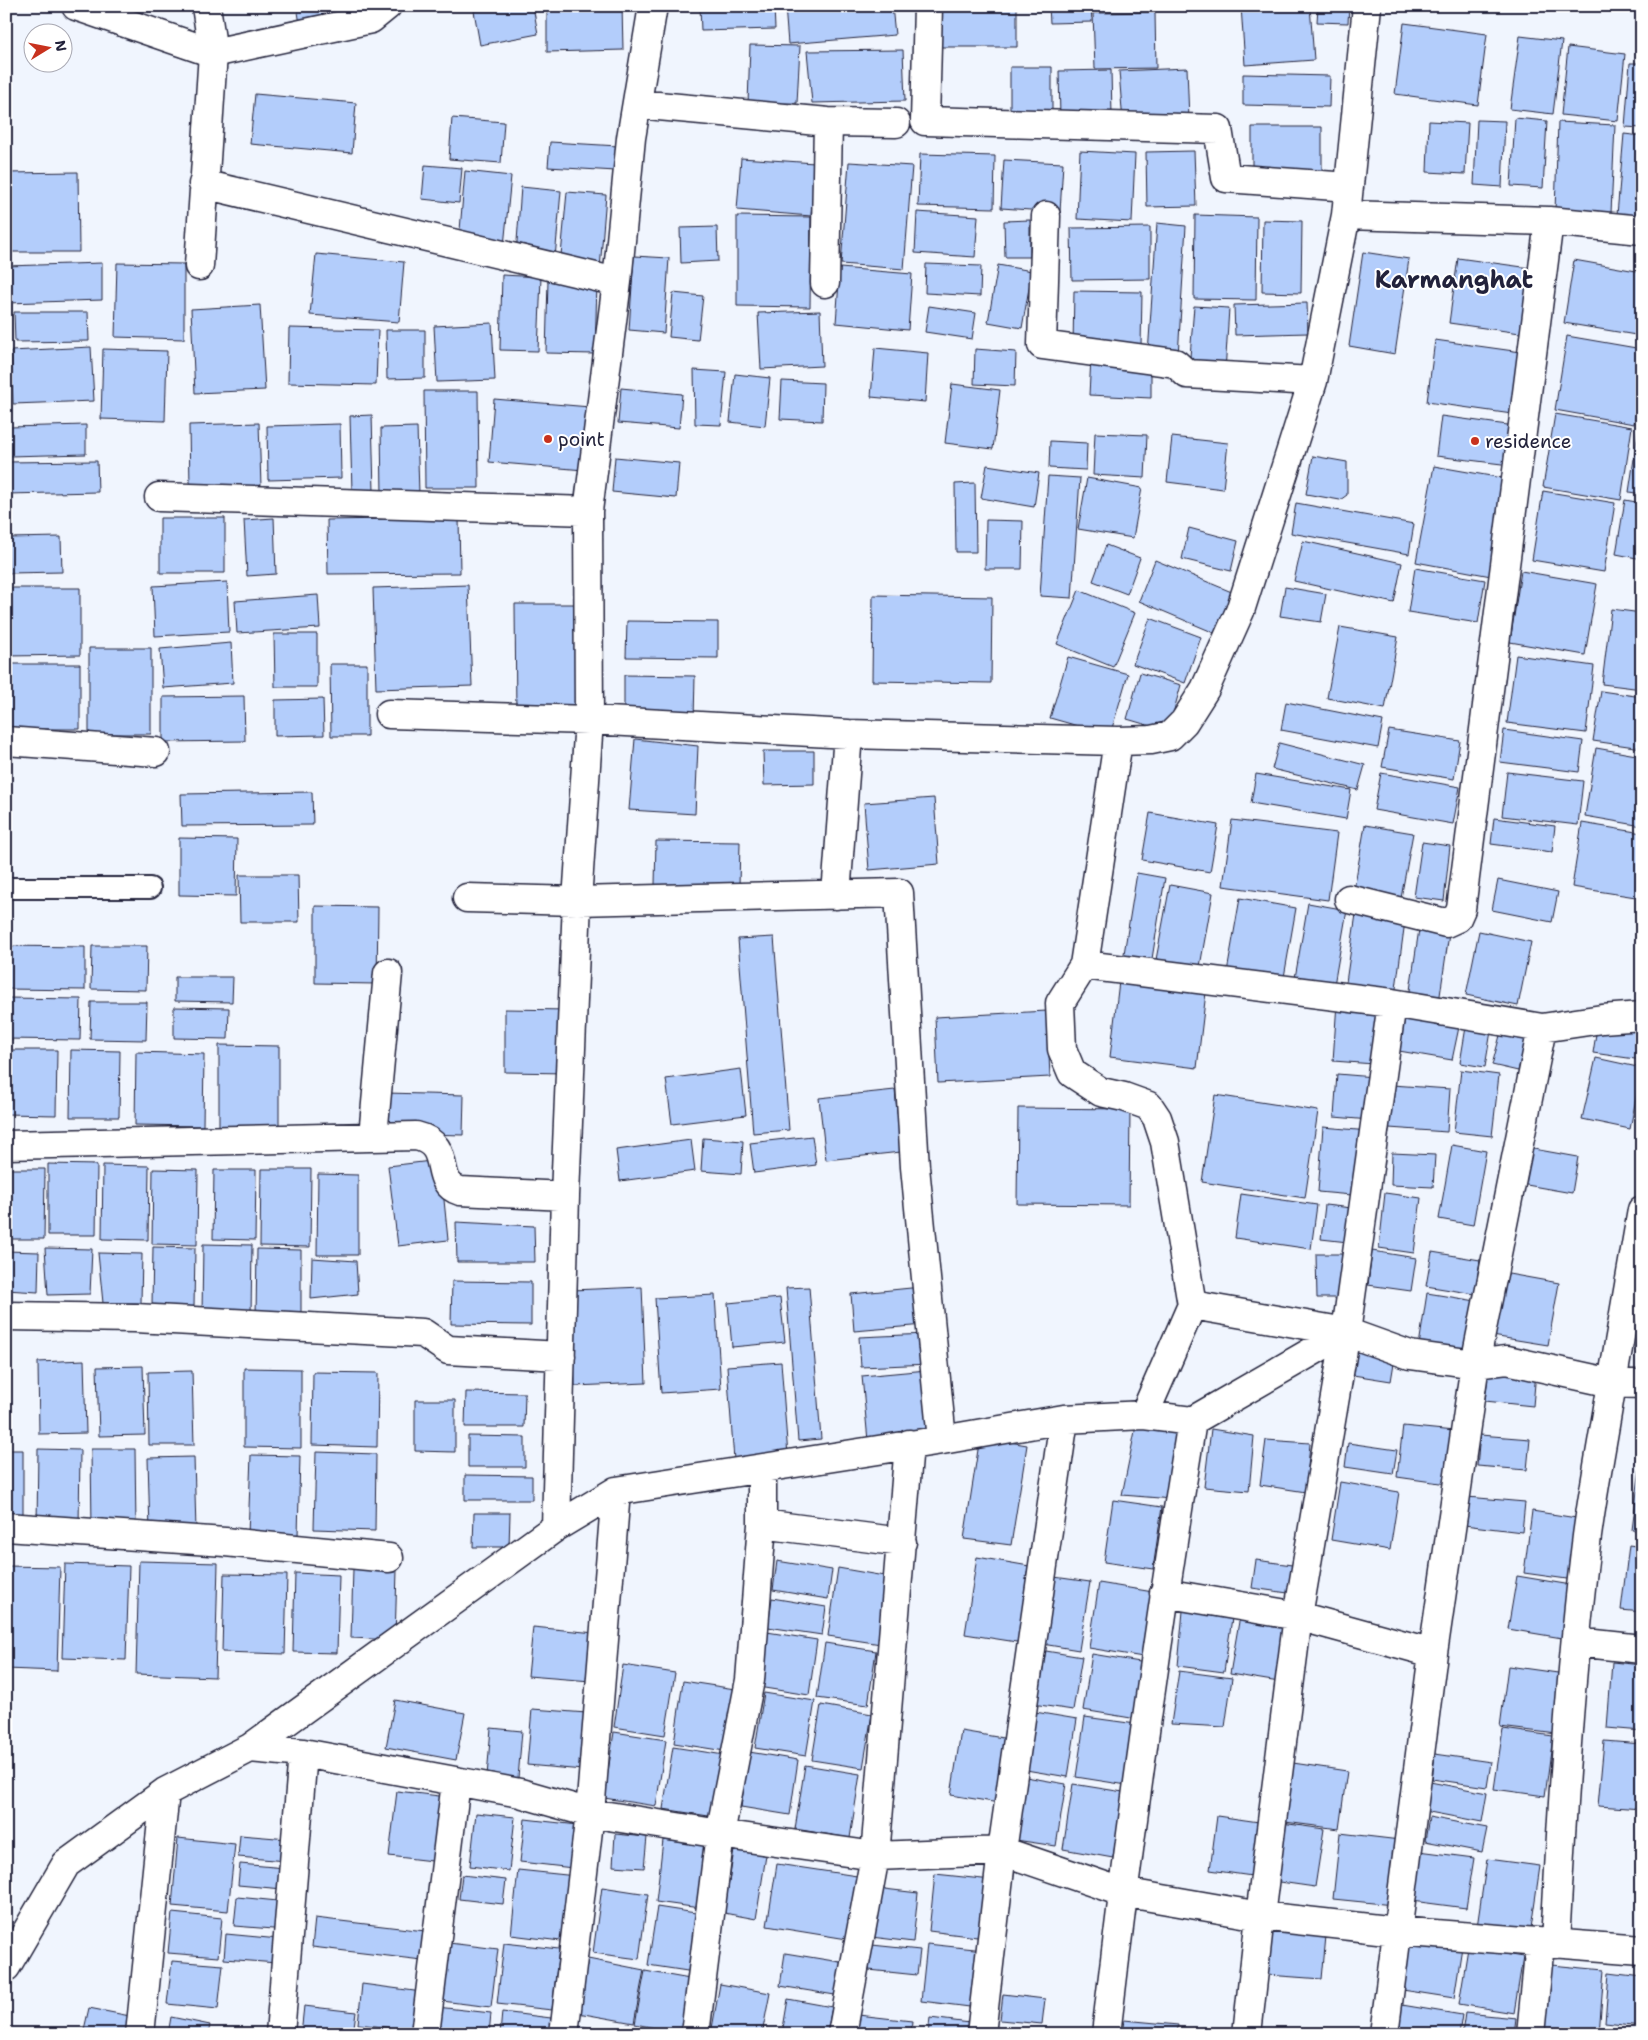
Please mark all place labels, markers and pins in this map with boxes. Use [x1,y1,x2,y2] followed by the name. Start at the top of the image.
[558,427,605,452] place label: point
[1485,429,1572,454] place label: residence
[542,433,554,445] marker: point
[1469,435,1481,447] marker: residence

